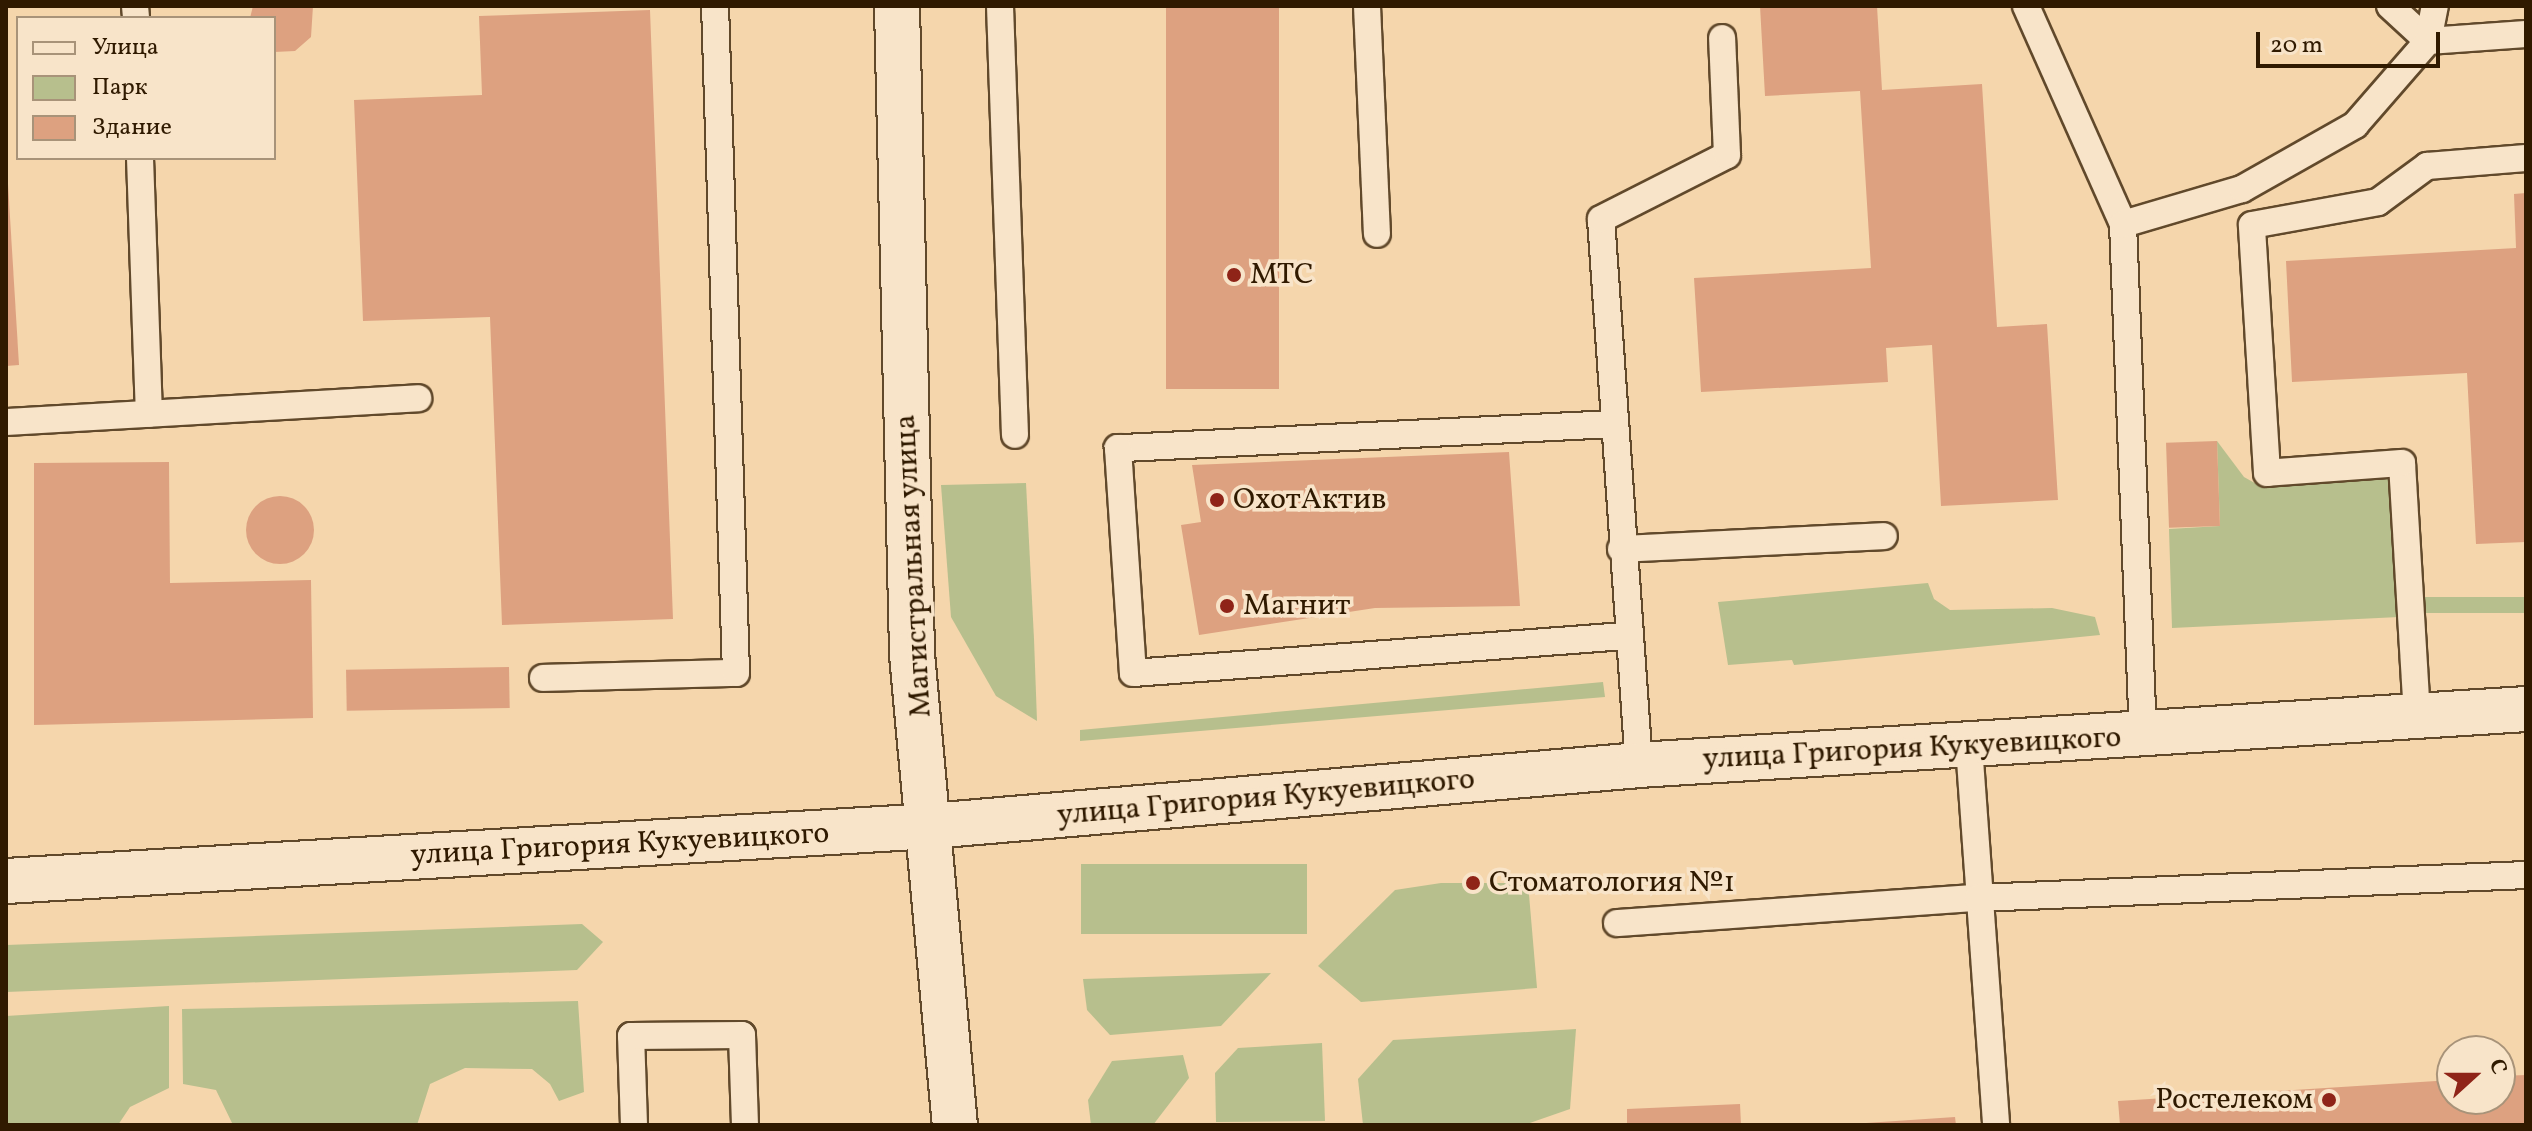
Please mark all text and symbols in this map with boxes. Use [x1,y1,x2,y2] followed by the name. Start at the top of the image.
[16,16,276,160] legend
[2260,16,2444,66] scale bar
[2270,29,2323,63] text: 20 m
[92,31,159,65] text: Улица
[92,71,148,105] text: Парк
[92,111,172,145] text: Здание
[1250,257,1314,293] place label: МТС
[1225,266,1243,284] marker: МТС
[888,413,940,719] street label: Магистральная улица
[1233,482,1386,518] place label: ОхотАктив
[1208,491,1226,509] marker: ОхотАктив
[1243,588,1350,624] place label: Магнит
[1218,597,1236,615] marker: Магнит
[1702,720,2122,778] street label: улица Григория Кукуевицкого
[1056,762,1476,834] street label: улица Григория Кукуевицкого
[410,816,830,874] street label: улица Григория Кукуевицкого
[1489,865,1735,901] place label: Стоматология №1
[1464,874,1482,892] marker: Стоматология №1
[2436,1035,2516,1115] north arrow
[2480,1055,2514,1079] text: С
[2155,1082,2313,1118] place label: Ростелеком
[2320,1091,2338,1109] marker: Ростелеком

